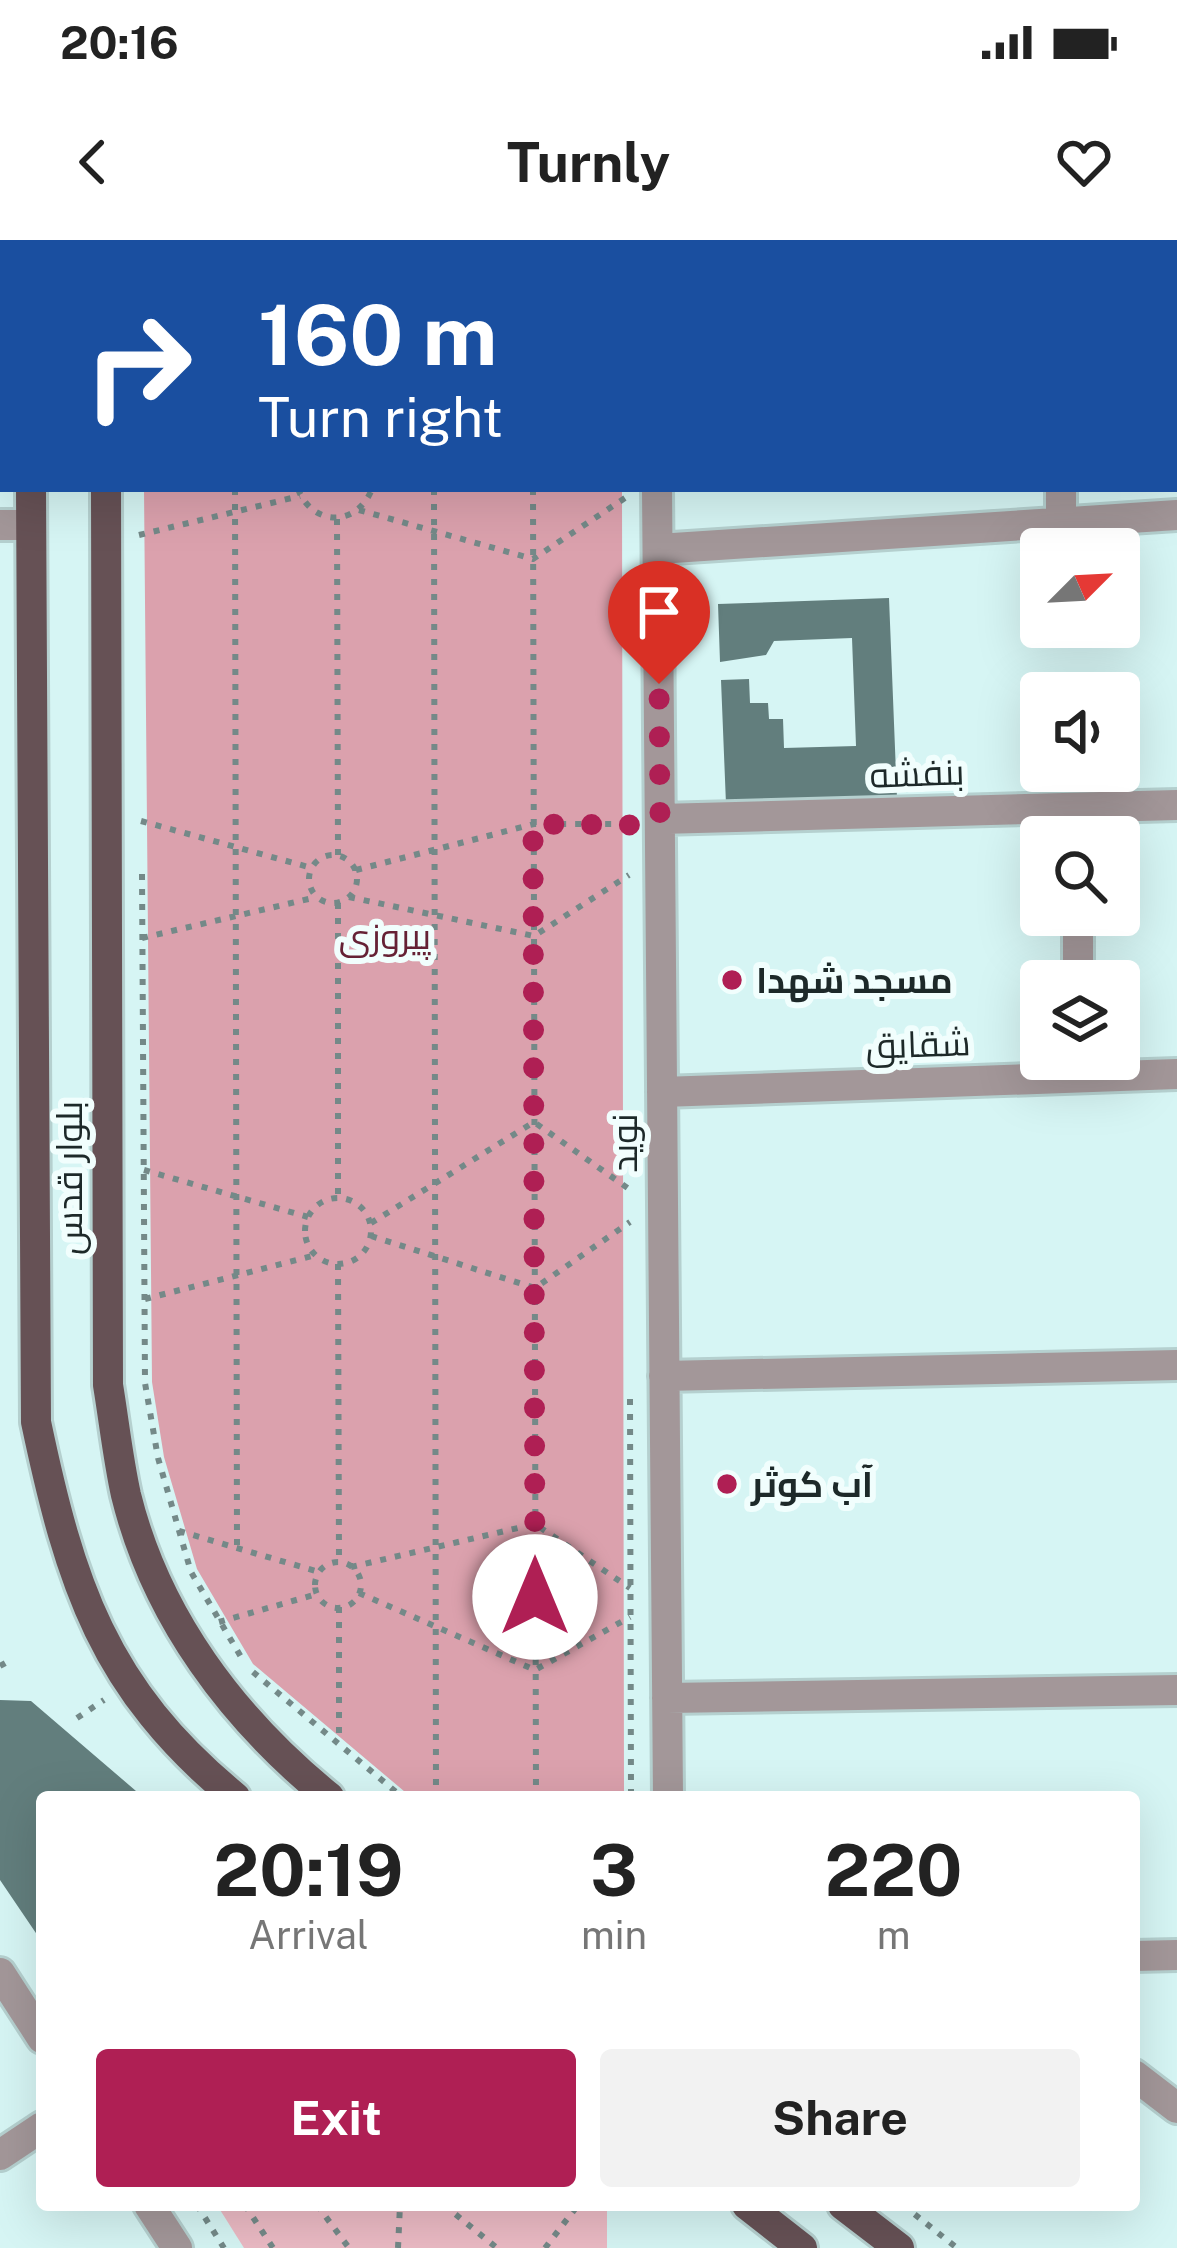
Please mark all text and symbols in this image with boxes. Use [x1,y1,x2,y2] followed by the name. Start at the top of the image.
[60,16,179,69] text: 20:16
[60,129,126,195] icon: back
[1051,129,1117,195] icon: heart
[507,131,670,194] text: Turnly
[258,285,497,384] text: 160 m
[60,288,216,444] icon: right
[258,386,503,449] text: Turn right
[1020,528,1140,648] north arrow
[1020,528,1140,1080] map controls
[608,561,710,684] pin
[626,579,692,645] icon: arrive
[1020,672,1140,792] button: sound
[869,750,965,796] street label: بنفشه
[1020,816,1140,936] button: search
[339,915,432,960] park label: پیروزی
[756,959,953,1003] place label: مسجد شهدا
[1020,960,1140,1080] button: layers
[719,967,745,993] marker: مسجد شهدا
[865,1021,971,1069] street label: شقایق
[48,1101,91,1255] street label: بلوار قدس
[603,1113,645,1173] street label: نوید
[750,1463,874,1506] place label: آب کوثر
[714,1471,740,1497] marker: آب کوثر
[472,1534,598,1660] position arrow
[214,1828,403,1912] text: 20:19
[590,1828,638,1912] text: 3
[825,1828,962,1912] text: 220
[248,1912,369,1958] text: Arrival
[581,1912,647,1958] text: min
[877,1912,910,1958] text: m
[96,2049,576,2187] button: Exit
[600,2049,1080,2187] button: Share

